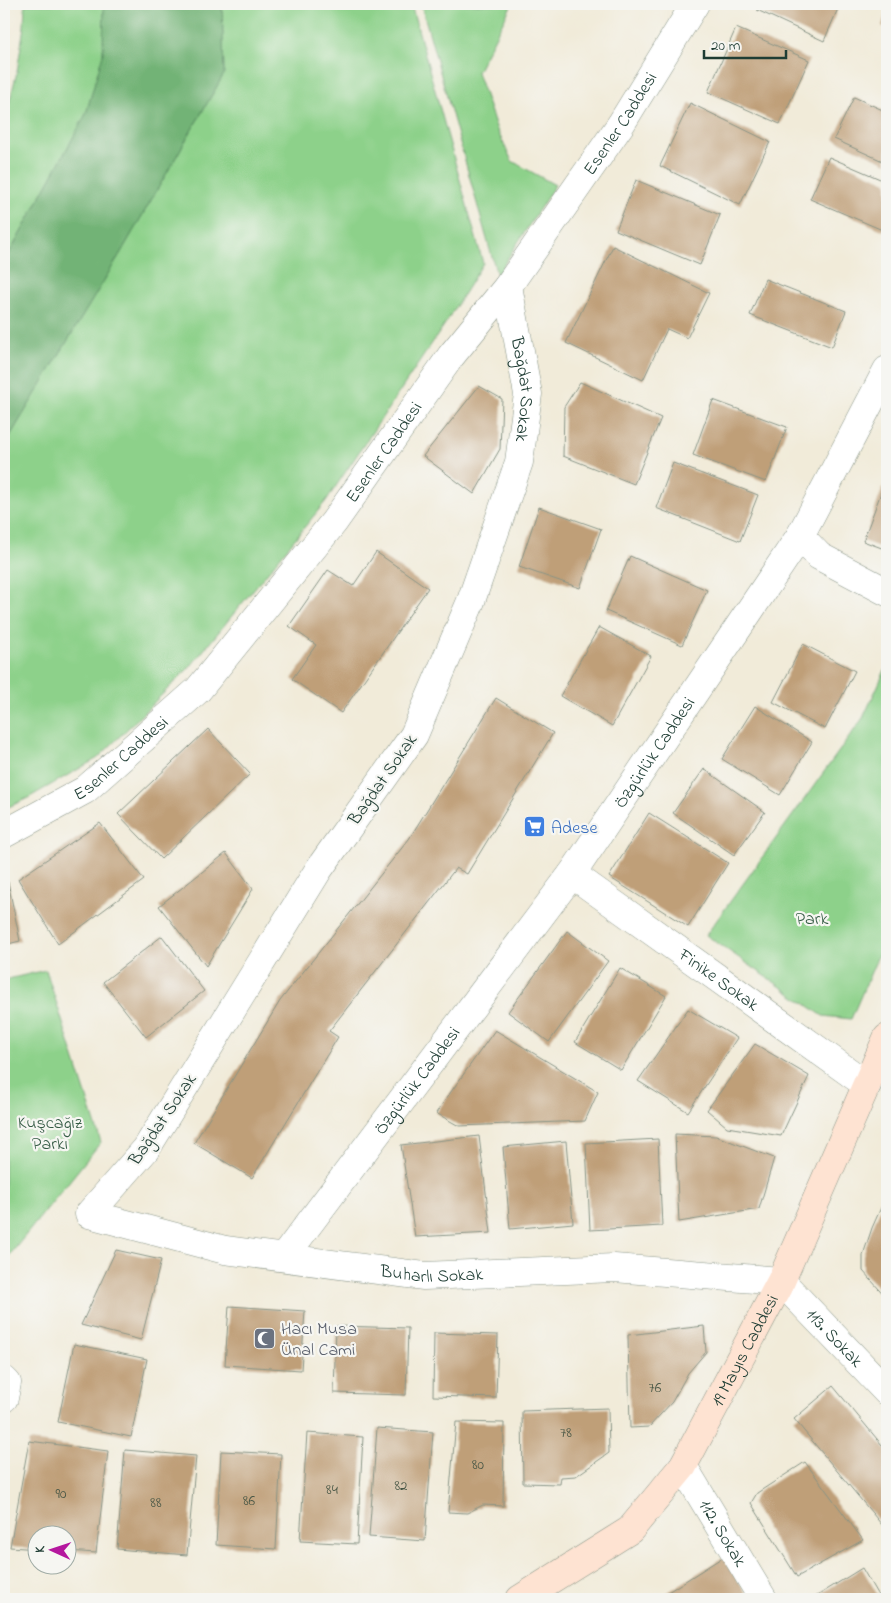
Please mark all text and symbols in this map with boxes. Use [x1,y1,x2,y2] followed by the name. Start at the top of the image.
[704,28,786,60] scale bar
[711,35,741,57] text: 20 m
[578,68,665,181] street label: Esenler Caddesi
[503,334,539,443] street label: Bağdat Sokak
[340,397,430,509] street label: Esenler Caddesi
[609,693,703,814] street label: Özgürlük Caddesi
[70,711,175,809] street label: Esenler Caddesi
[342,729,426,832] street label: Bağdat Sokak
[523,815,547,839] supermarket icon: Adese
[551,816,598,842] place label: Adese
[796,907,828,933] park label: Park
[672,943,764,1019] street label: Finike Sokak
[369,1022,468,1141] street label: Özgürlük Caddesi
[123,1069,205,1173] street label: Bağdat Sokak
[18,1111,83,1158] park label: Kuşcağız Parkı
[378,1259,484,1291] street label: Buharlı Sokak
[706,1290,787,1412] street label: 19 Mayıs Caddesi
[799,1303,868,1374] street label: 113. Sokak
[281,1317,357,1364] place label: Hacı Musa Ünal Cami
[253,1326,277,1350] mosque icon: Hacı Musa Ünal Cami
[649,1377,662,1399] house number: 76
[560,1422,572,1444] house number: 78
[472,1454,485,1476] house number: 80
[394,1475,408,1497] house number: 82
[326,1479,338,1501] house number: 84
[56,1483,67,1505] house number: 90
[243,1490,256,1512] house number: 86
[150,1492,162,1514] house number: 88
[691,1495,752,1573] street label: 112. Sokak
[28,1526,78,1576] north arrow
[30,1544,51,1553] text: K

